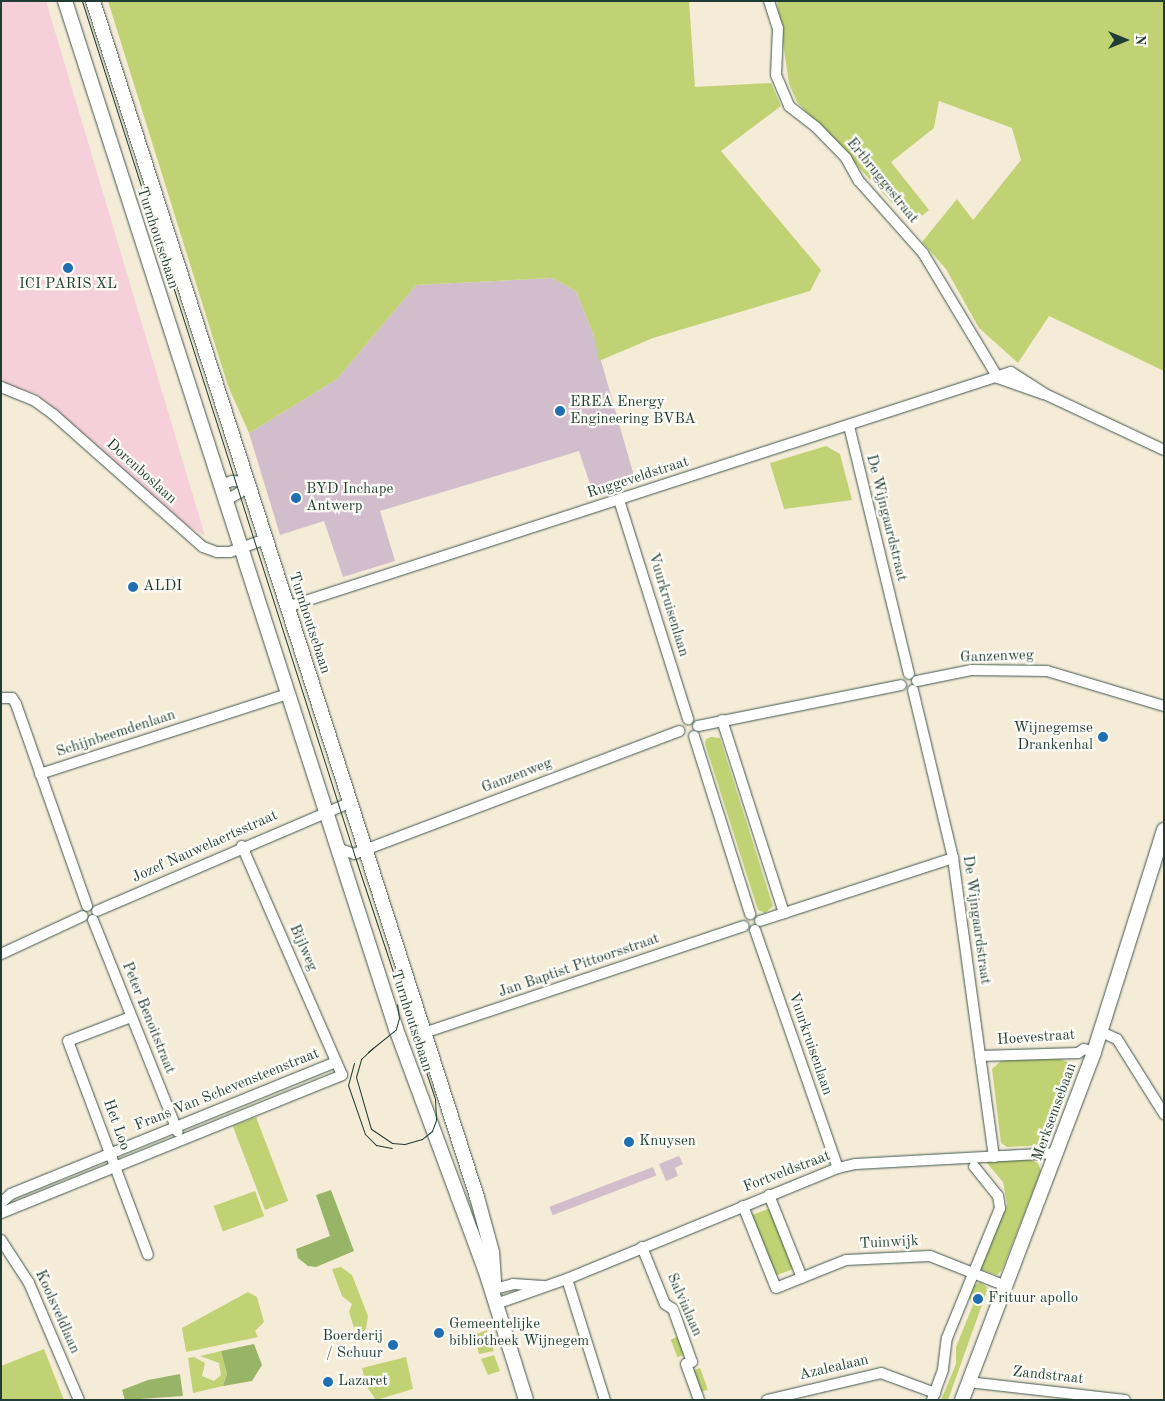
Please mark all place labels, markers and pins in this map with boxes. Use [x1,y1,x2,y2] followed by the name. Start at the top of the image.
[62,262,74,274] marker: ICI PARIS XL
[19,276,117,294] place label: ICI PARIS XL
[570,393,696,428] place label: EREA Energy Engineering BVBA
[554,405,566,417] marker: EREA Energy Engineering BVBA
[306,480,393,515] place label: BYD Inchape Antwerp
[290,492,302,504] marker: BYD Inchape Antwerp
[143,578,182,596] place label: ALDI
[127,581,139,593] marker: ALDI
[1013,719,1093,754] place label: Wijnegemse Drankenhal
[1097,731,1109,743] marker: Wijnegemse Drankenhal
[639,1133,696,1151] place label: Knuysen
[623,1136,635,1148] marker: Knuysen
[988,1290,1078,1308] place label: Frituur apollo
[972,1293,984,1305] marker: Frituur apollo
[449,1315,589,1350] place label: Gemeentelijke bibliotheek Wijnegem
[322,1327,383,1362] place label: Boerderij / Schuur
[433,1327,445,1339] marker: Gemeentelijke bibliotheek Wijnegem
[387,1339,399,1351] marker: Boerderij / Schuur
[338,1373,388,1391] place label: Lazaret
[322,1376,334,1388] marker: Lazaret

